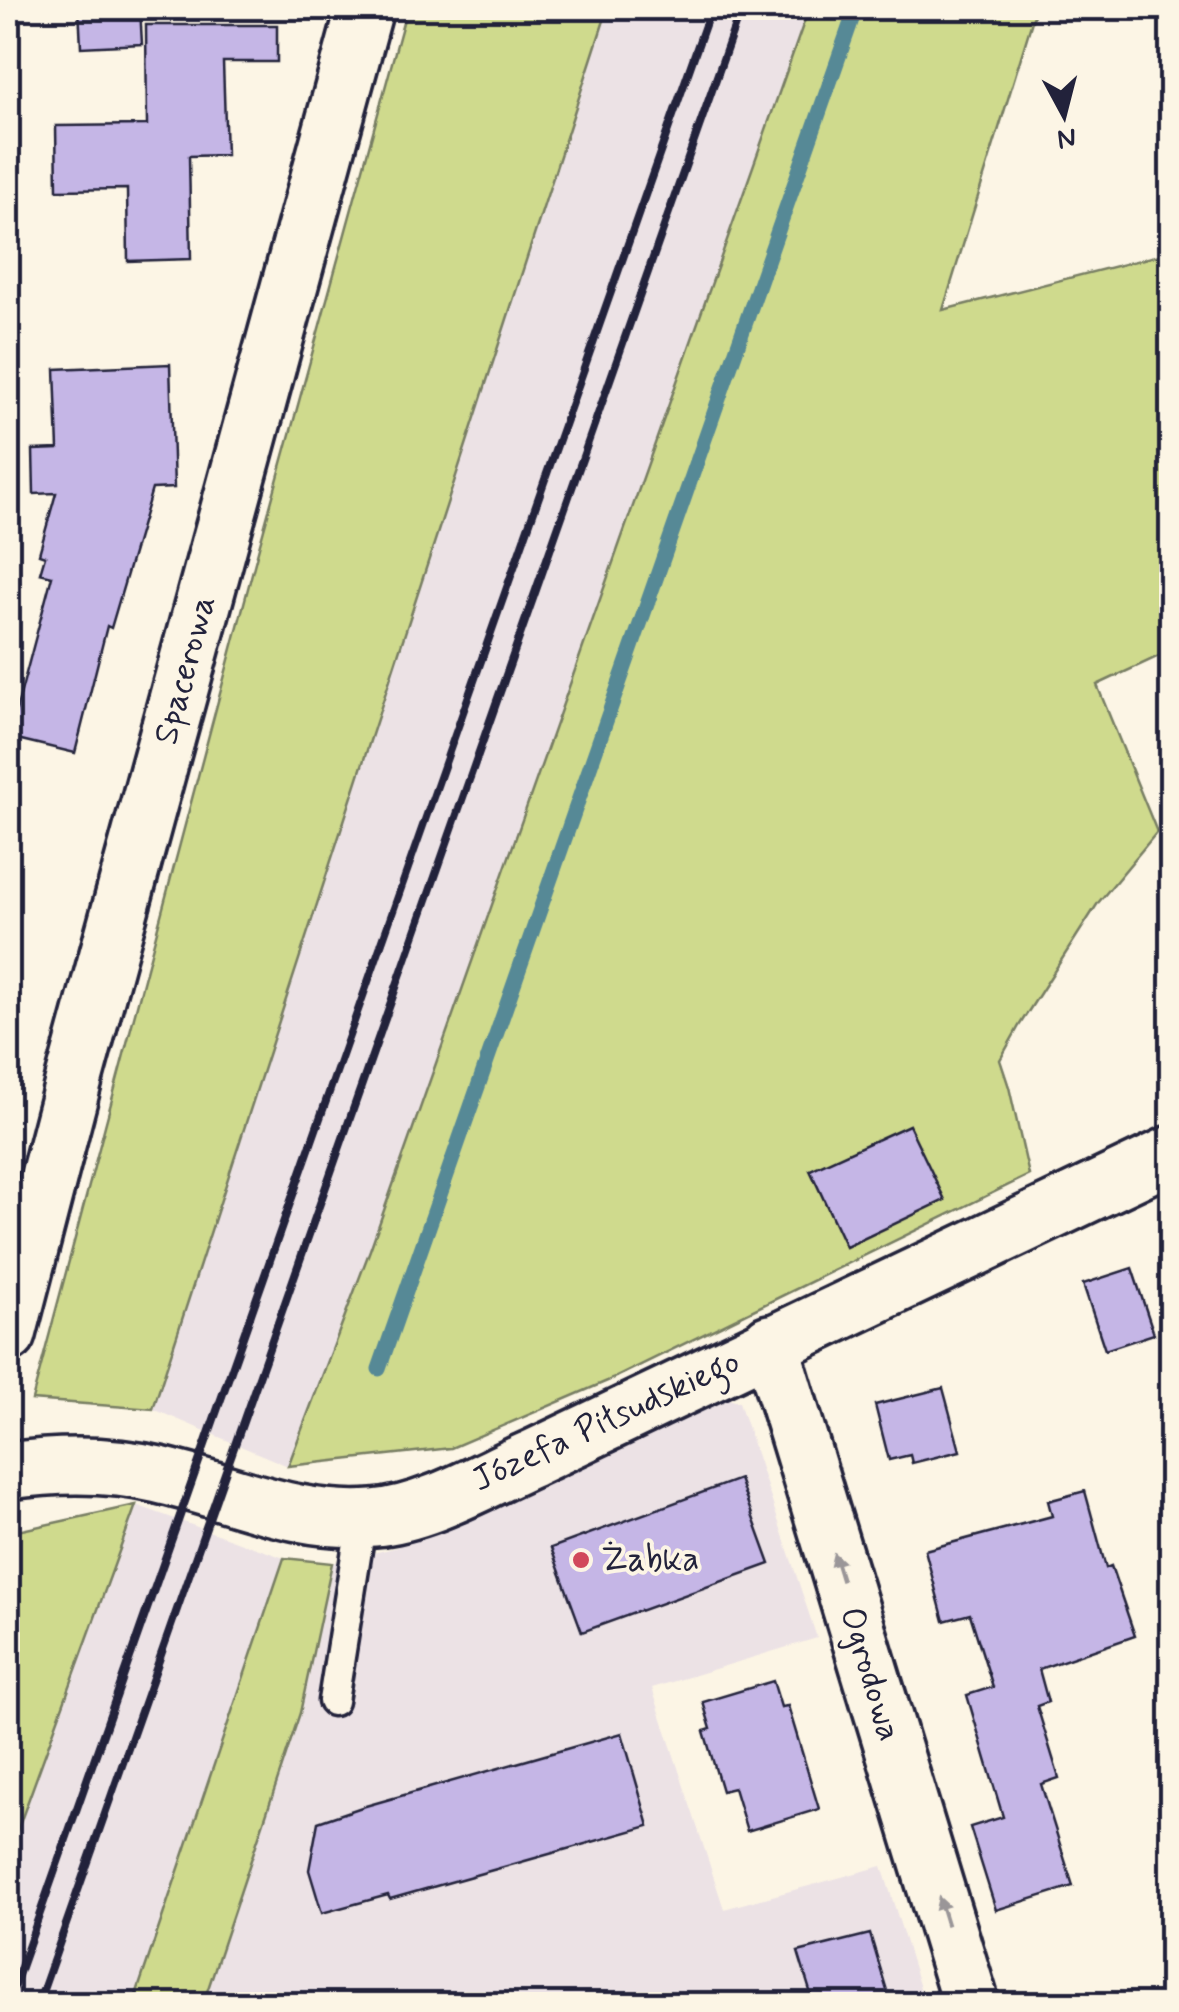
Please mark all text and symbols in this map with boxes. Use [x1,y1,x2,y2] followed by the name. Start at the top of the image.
[1014,65,1114,165] north arrow
[1055,118,1078,157] text: N
[143,590,227,750] street label: Spacerowa
[465,1339,749,1507] street label: Józefa Piłsudskiego
[601,1537,699,1583] place label: Żabka
[570,1549,592,1571] marker: Żabka
[829,1552,844,1582] one-way arrow
[828,1601,912,1747] street label: Ogrodowa
[935,1896,950,1926] one-way arrow

